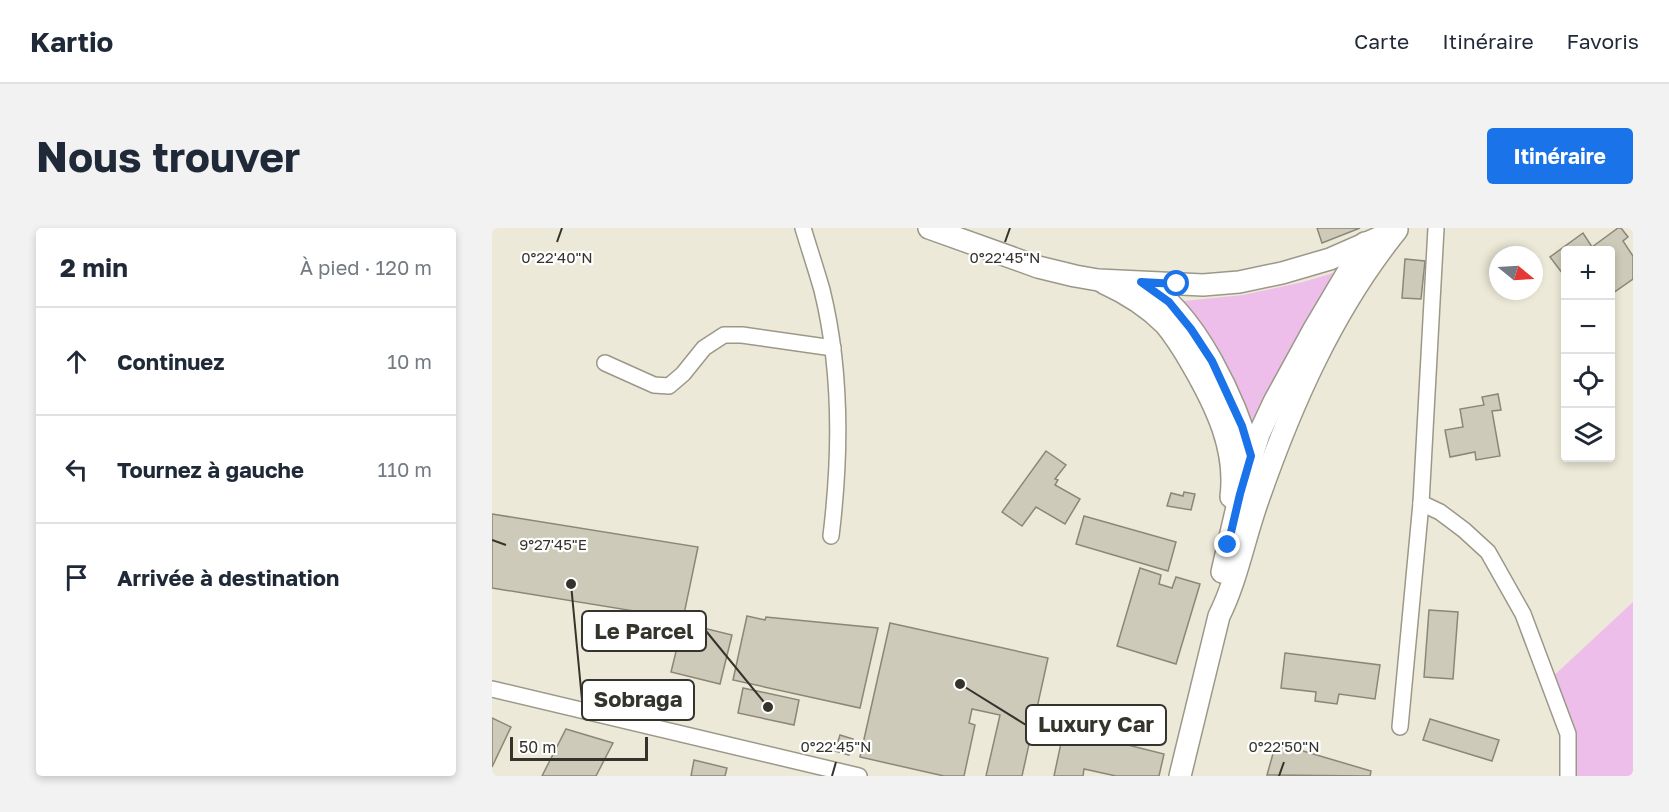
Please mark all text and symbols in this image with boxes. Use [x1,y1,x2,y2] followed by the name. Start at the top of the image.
[30,25,113,58] text: Kartio
[1354,28,1409,54] text: Carte
[1442,28,1534,54] text: Itinéraire
[1567,28,1639,54] text: Favoris
[1487,128,1633,184] button: Itinéraire
[36,131,300,181] text: Nous trouver
[1489,246,1543,300] north arrow
[1561,246,1615,462] map controls
[1561,246,1615,300] button: +
[521,248,593,266] text: 0°22'40"N
[970,248,1040,266] text: 0°22'45"N
[60,252,128,283] text: 2 min
[300,255,432,279] text: À pied · 120 m
[1163,270,1189,296] route start
[1561,300,1615,354] button: −
[60,345,93,378] icon: ahead
[117,348,224,375] text: Continuez
[387,349,432,373] text: 10 m
[1561,354,1615,408] button: locate
[1561,408,1615,462] button: layers
[60,453,93,486] icon: left
[117,456,304,483] text: Tournez à gauche
[378,457,432,481] text: 110 m
[1214,531,1240,557] route end
[519,535,587,553] text: 9°27'45"E
[60,561,93,594] icon: arrive
[117,564,339,591] text: Arrivée à destination
[582,611,706,651] callout: Le Parcel
[594,617,694,644] text: Le Parcel
[582,680,694,720] callout: Sobraga
[594,685,682,712] text: Sobraga
[1026,705,1166,745] callout: Luxury Car
[1038,710,1154,737] text: Luxury Car
[510,734,648,762] scale bar
[519,737,556,757] text: 50 m
[801,737,871,755] text: 0°22'45"N
[1248,737,1320,755] text: 0°22'50"N

